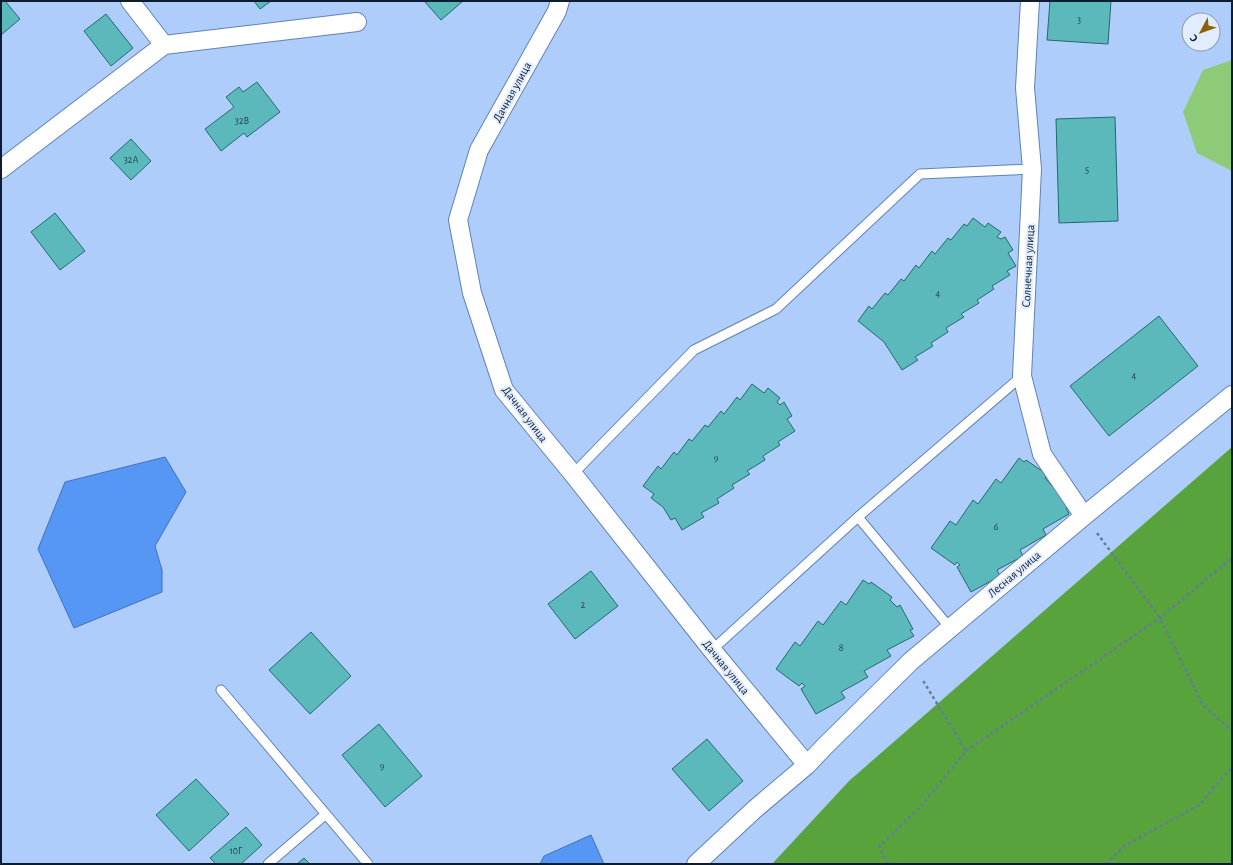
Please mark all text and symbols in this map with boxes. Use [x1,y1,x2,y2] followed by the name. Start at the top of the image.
[1181,12,1221,52] north arrow
[1077,15,1081,25] house number: 3
[1188,32,1200,44] text: С
[491,60,535,125] street label: Дачная улица
[235,116,250,126] house number: 32В
[124,155,138,165] house number: 32А
[1085,165,1089,175] house number: 5
[1020,224,1037,308] street label: Солнечная улица
[936,289,941,299] house number: 4
[1132,371,1137,381] house number: 4
[499,384,550,445] street label: Дачная улица
[714,453,719,463] house number: 9
[994,522,999,532] house number: 6
[985,548,1044,600] street label: Лесная улица
[581,600,586,610] house number: 2
[700,637,752,698] street label: Дачная улица
[839,643,844,653] house number: 8
[380,761,385,771] house number: 9
[229,846,243,856] house number: 10Г

